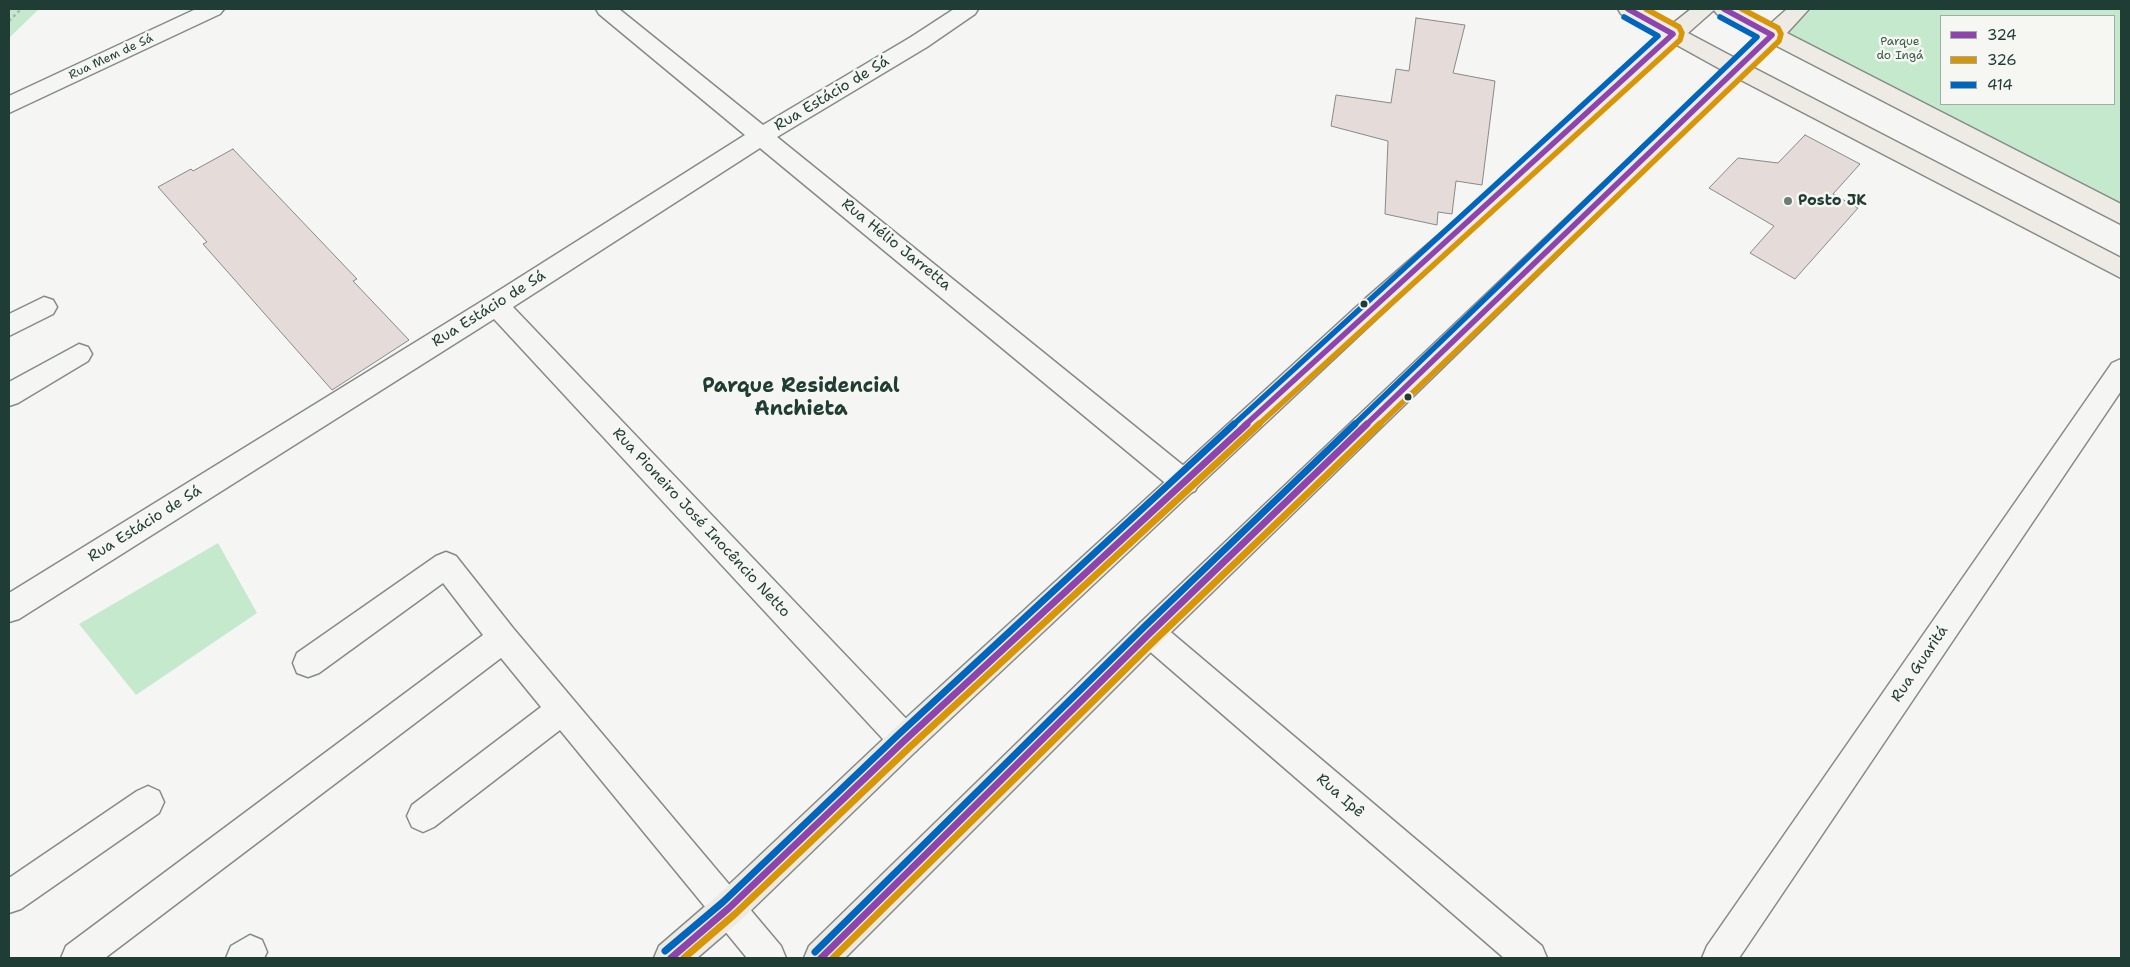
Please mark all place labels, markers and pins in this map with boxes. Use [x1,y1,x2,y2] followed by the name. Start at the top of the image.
[1798,192,1866,210] place label: Posto JK
[1782,195,1794,207] marker: Posto JK
[1359,299,1369,309] unlabelled marker
[1403,392,1413,402] unlabelled marker

